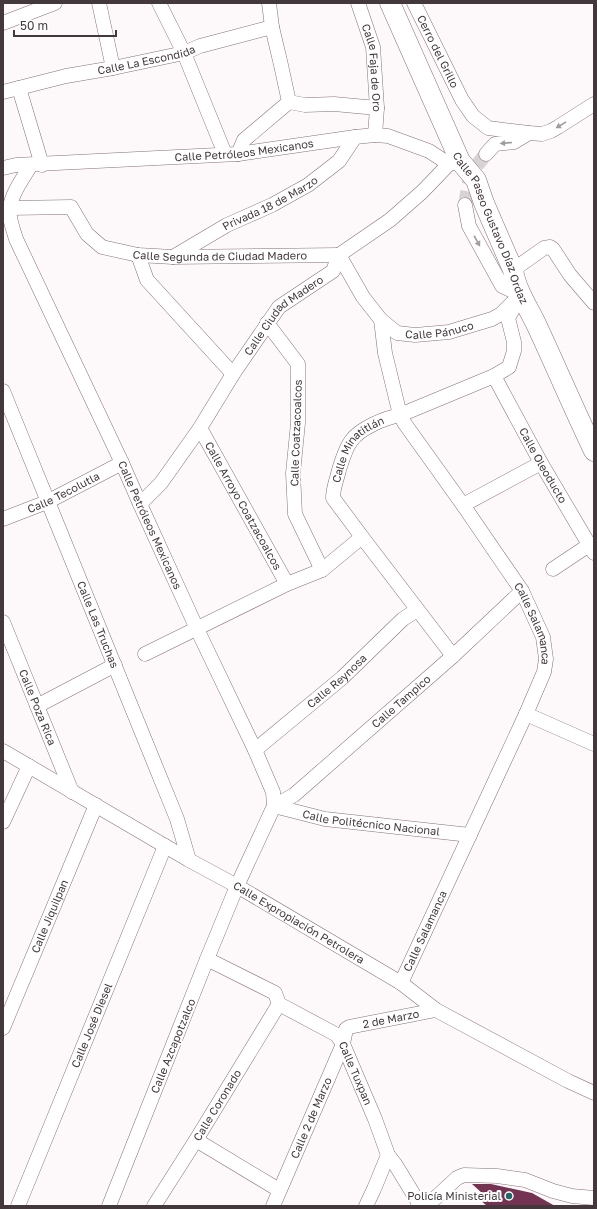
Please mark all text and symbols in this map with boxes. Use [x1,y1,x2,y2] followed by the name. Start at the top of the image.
[14,12,116,38] scale bar
[415,13,462,90] street label: Cerro del Grillo
[20,18,48,33] text: 50 m
[360,22,384,113] street label: Calle Faja de Oro
[96,42,197,77] street label: Calle La Escondida
[556,121,566,129] one-way arrow
[174,136,314,163] street label: Calle Petróleos Mexicanos
[500,139,512,146] one-way arrow
[451,150,532,306] street label: Calle Paseo Gustavo Díaz Ordaz
[220,173,320,232] street label: Privada 18 de Marzo
[474,235,481,247] one-way arrow
[132,247,307,263] street label: Calle Segunda de Ciudad Madero
[241,272,326,358] street label: Calle Ciudad Madero
[405,318,475,341] street label: Calle Pánuco
[287,379,304,487] street label: Calle Coatzacoalcos
[329,413,386,484] street label: Calle Minatitlán
[517,425,570,506] street label: Calle Oleoducto
[203,439,285,572] street label: Calle Arroyo Coatzacoalcos
[116,459,185,591] street label: Calle Petróleos Mexicanos
[25,469,102,515] street label: Calle Tecolutla
[75,579,122,670] street label: Calle Las Truchas
[512,580,553,666] street label: Calle Salamanca
[304,651,369,710] street label: Calle Reynosa
[17,667,59,747] street label: Calle Poza Rica
[369,672,433,730] street label: Calle Tampico
[301,807,441,838] street label: Calle Politécnico Nacional
[28,877,70,955] street label: Calle Jiquilpan
[231,878,367,966] street label: Calle Expropiación Petrolera
[400,888,449,973] street label: Calle Salamanca
[68,981,115,1070] street label: Calle José Diesel
[148,996,198,1095] street label: Calle Azcapotzalco
[361,1006,421,1030] street label: 2 de Marzo
[337,1039,375,1107] street label: Calle Tuxpan
[190,1067,244,1143] street label: Calle Coronado
[287,1075,334,1160] street label: Calle 2 de Marzo
[407,1189,501,1202] place label: Policía Ministerial
[504,1191,514,1201] marker: Policía Ministerial

